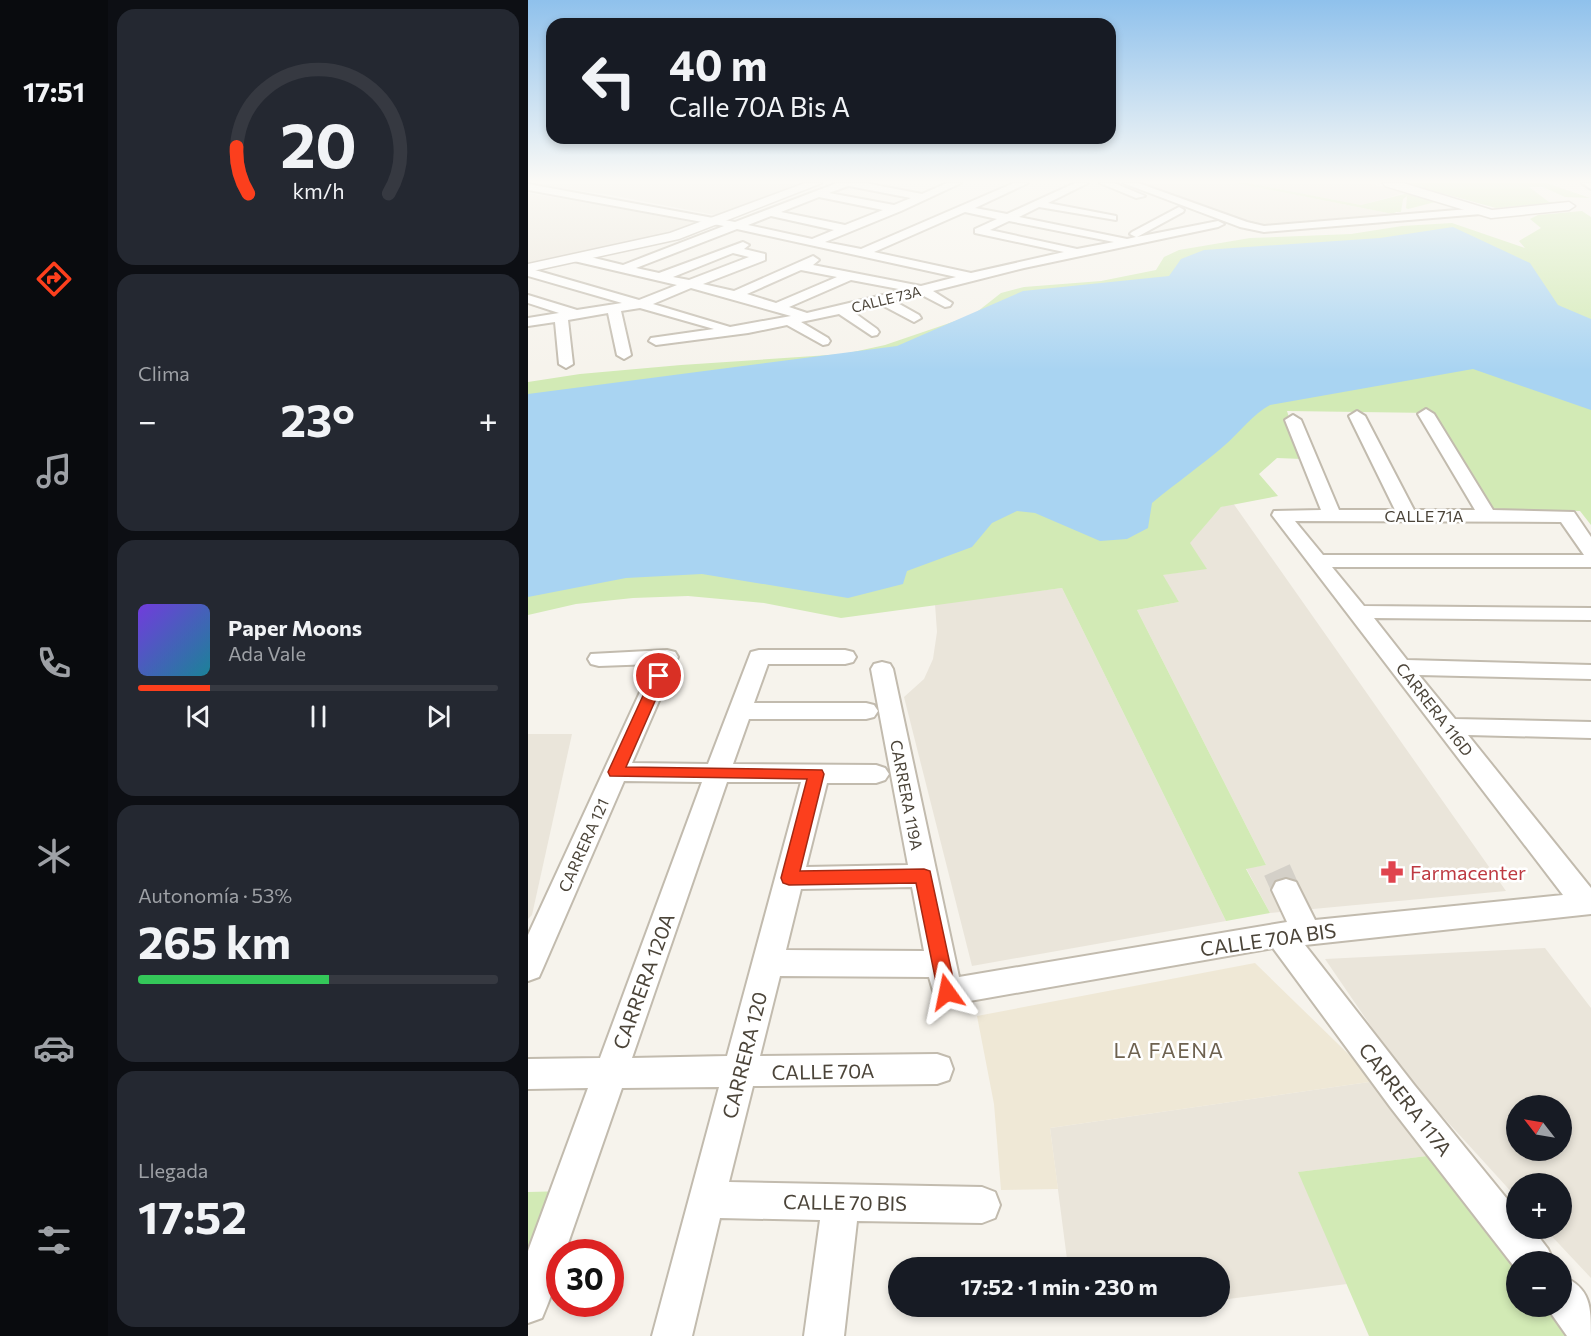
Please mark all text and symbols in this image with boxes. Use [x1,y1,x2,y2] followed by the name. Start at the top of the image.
[669,38,767,90] text: 40 m
[570,42,648,120] icon: left
[23,75,85,108] text: 17:51
[669,90,850,123] text: Calle 70A Bis A
[280,105,356,181] text: 20
[292,178,344,204] text: km/h
[33,258,75,300] icon: directions
[849,282,923,316] street label: CALLE 73A
[138,361,190,385] text: Clima
[281,391,355,446] text: 23°
[138,399,157,440] text: −
[479,399,498,440] text: +
[33,450,75,492] icon: music
[1384,506,1464,525] street label: CALLE 71A
[228,614,362,641] text: Paper Moons
[228,641,306,665] text: Ada Vale
[33,642,75,684] icon: phone
[633,650,684,701] pin
[642,659,675,692] icon: arrive
[1393,659,1477,759] street label: CARRERA 116D
[182,700,215,733] icon: previous
[302,700,335,733] icon: pause
[422,700,455,733] icon: next
[887,738,927,852] street label: CARRERA 119A
[554,795,612,895] street label: CARRERA 121
[33,835,75,877] icon: climate
[1379,859,1405,885] pharmacy icon: Farmacenter
[1410,860,1526,884] place label: Farmacenter
[138,883,292,907] text: Autonomía · 53%
[607,909,679,1052] street label: CARRERA 120A
[138,913,291,968] text: 265 km
[1198,918,1338,960] street label: CALLE 70A BIS
[915,960,979,1024] position arrow
[717,989,771,1121] street label: CARRERA 120
[33,1027,75,1069] icon: car
[1113,1037,1225,1062] district label: LA FAENA
[1354,1038,1458,1161] street label: CARRERA 117A
[771,1058,875,1084] street label: CALLE 70A
[1506,1095,1572,1161] north arrow
[1506,1095,1572,1317] map controls
[138,1158,208,1182] text: Llegada
[1506,1173,1572,1239] button: +
[138,1188,247,1243] text: 17:52
[783,1189,907,1215] street label: CALLE 70 BIS
[33,1219,75,1261] icon: filters
[546,1239,624,1317] speed limit sign: 30
[1506,1251,1572,1317] button: −
[960,1273,1158,1300] text: 17:52 · 1 min · 230 m

